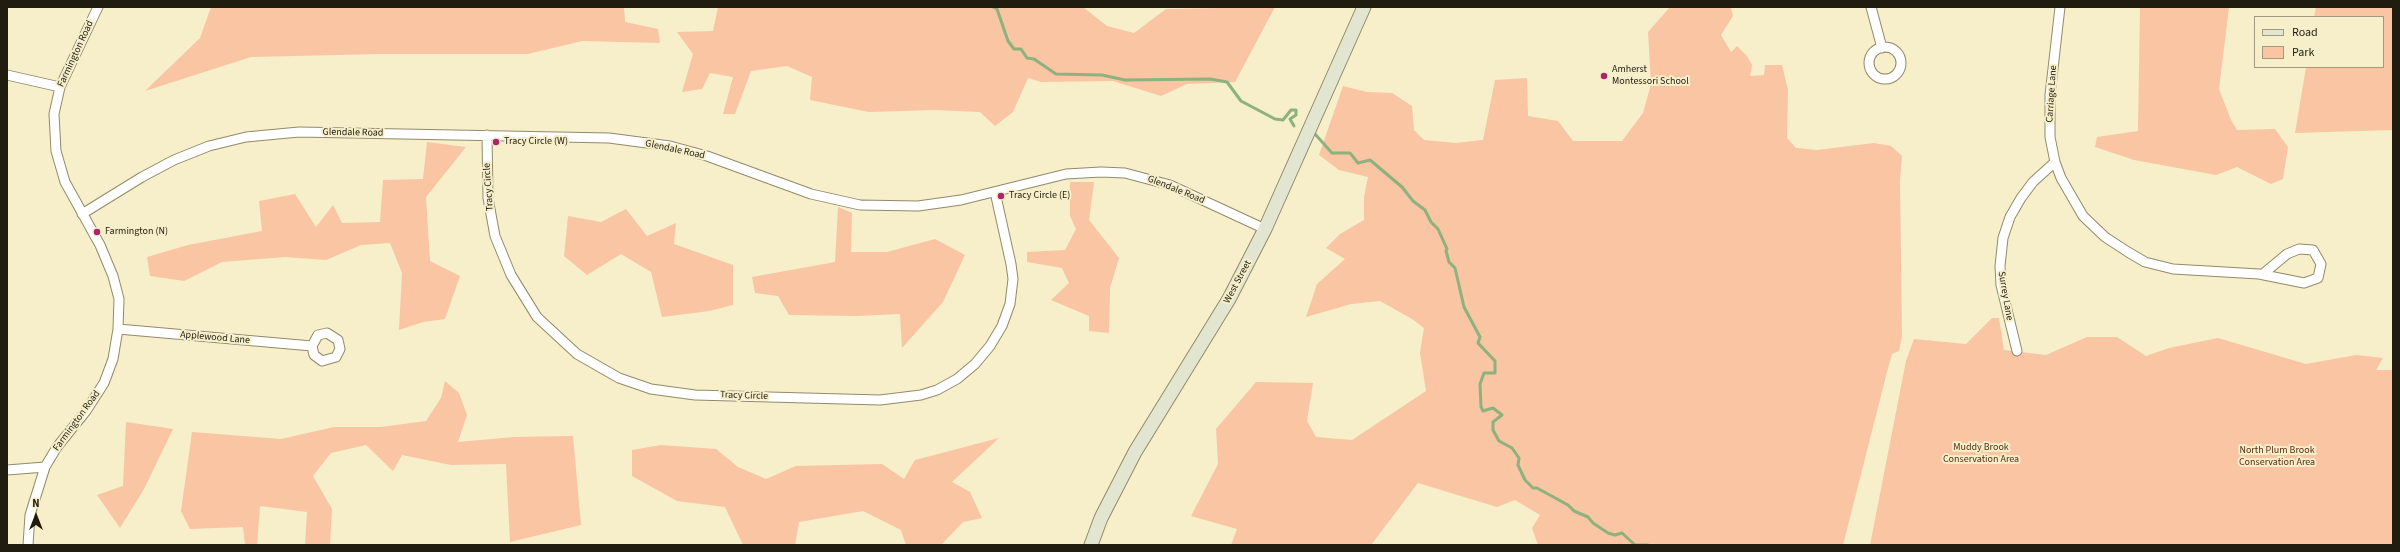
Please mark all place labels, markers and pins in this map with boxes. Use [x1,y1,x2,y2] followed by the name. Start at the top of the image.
[1612,64,1689,88] place label: Amherst Montessori School
[1599,71,1609,81] marker: Amherst Montessori School
[504,136,568,148] place label: Tracy Circle (W)
[491,137,501,147] marker: Tracy Circle (W)
[1009,190,1070,202] place label: Tracy Circle (E)
[996,191,1006,201] marker: Tracy Circle (E)
[105,226,168,238] place label: Farmington (N)
[92,227,102,237] marker: Farmington (N)

